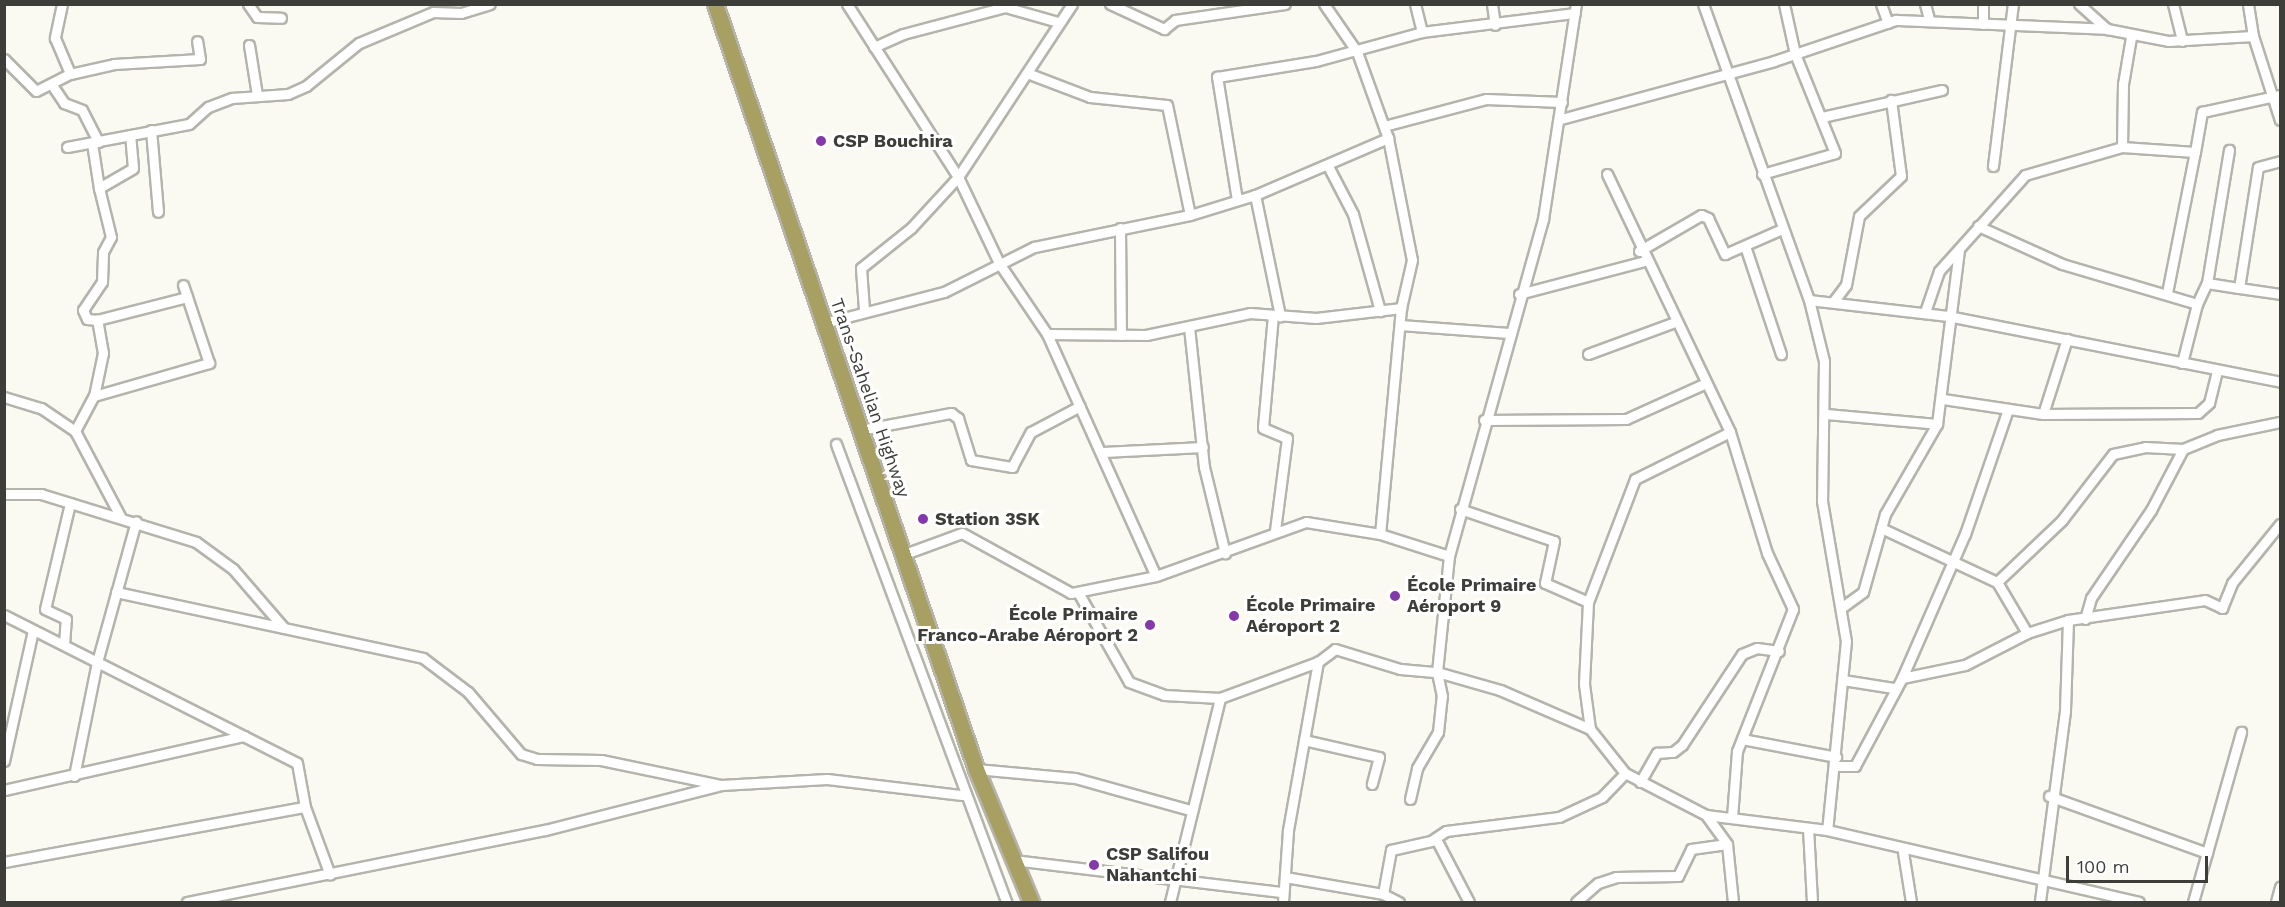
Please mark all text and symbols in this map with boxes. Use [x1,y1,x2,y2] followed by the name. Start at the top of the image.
[833,130,953,152] place label: CSP Bouchira
[814,134,828,148] marker: CSP Bouchira
[826,295,914,501] street label: Trans-Sahelian Highway
[935,508,1040,530] place label: Station 3SK
[916,512,930,526] marker: Station 3SK
[1407,575,1536,618] place label: École Primaire Aéroport 9
[1388,589,1402,603] marker: École Primaire Aéroport 9
[1246,595,1375,638] place label: École Primaire Aéroport 2
[917,604,1138,646] place label: École Primaire Franco-Arabe Aéroport 2
[1227,609,1241,623] marker: École Primaire Aéroport 2
[1143,618,1157,632] marker: École Primaire Franco-Arabe Aéroport 2
[1106,844,1209,886] place label: CSP Salifou Nahantchi
[2069,844,2212,882] scale bar
[2077,856,2130,877] text: 100 m
[1087,858,1101,872] marker: CSP Salifou Nahantchi

